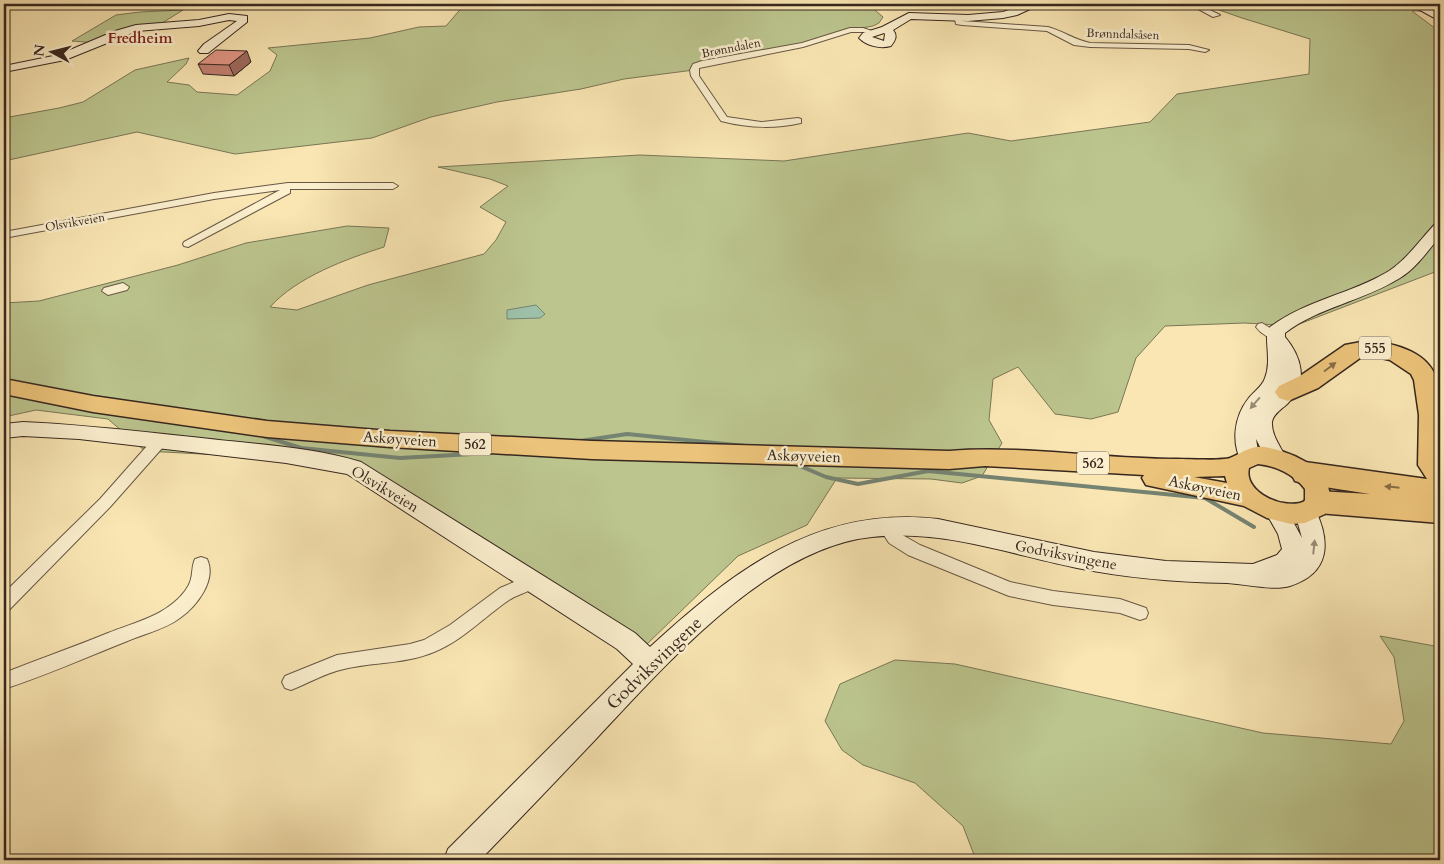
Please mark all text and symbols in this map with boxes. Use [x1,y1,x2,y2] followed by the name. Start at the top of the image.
[1086,25,1160,43] street label: Brønndalsåsen
[28,28,78,78] north arrow
[108,28,173,48] district label: Fredheim
[700,34,762,62] street label: Brønndalen
[29,43,50,58] text: N
[44,209,106,235] street label: Olsvikveien
[1359,336,1391,359] road number: 555
[1323,362,1336,373] one-way arrow
[1249,397,1261,409] one-way arrow
[362,426,438,452] street label: Askøyveien
[459,432,491,456] road number: 562
[767,445,842,467] street label: Askøyveien
[1077,452,1109,474] road number: 562
[347,461,423,517] street label: Olsvikveien
[1167,471,1244,506] street label: Askøyveien
[1383,483,1399,491] one-way arrow
[1013,535,1119,575] street label: Godviksvingene
[1310,538,1318,554] one-way arrow
[601,611,708,716] street label: Godviksvingene

